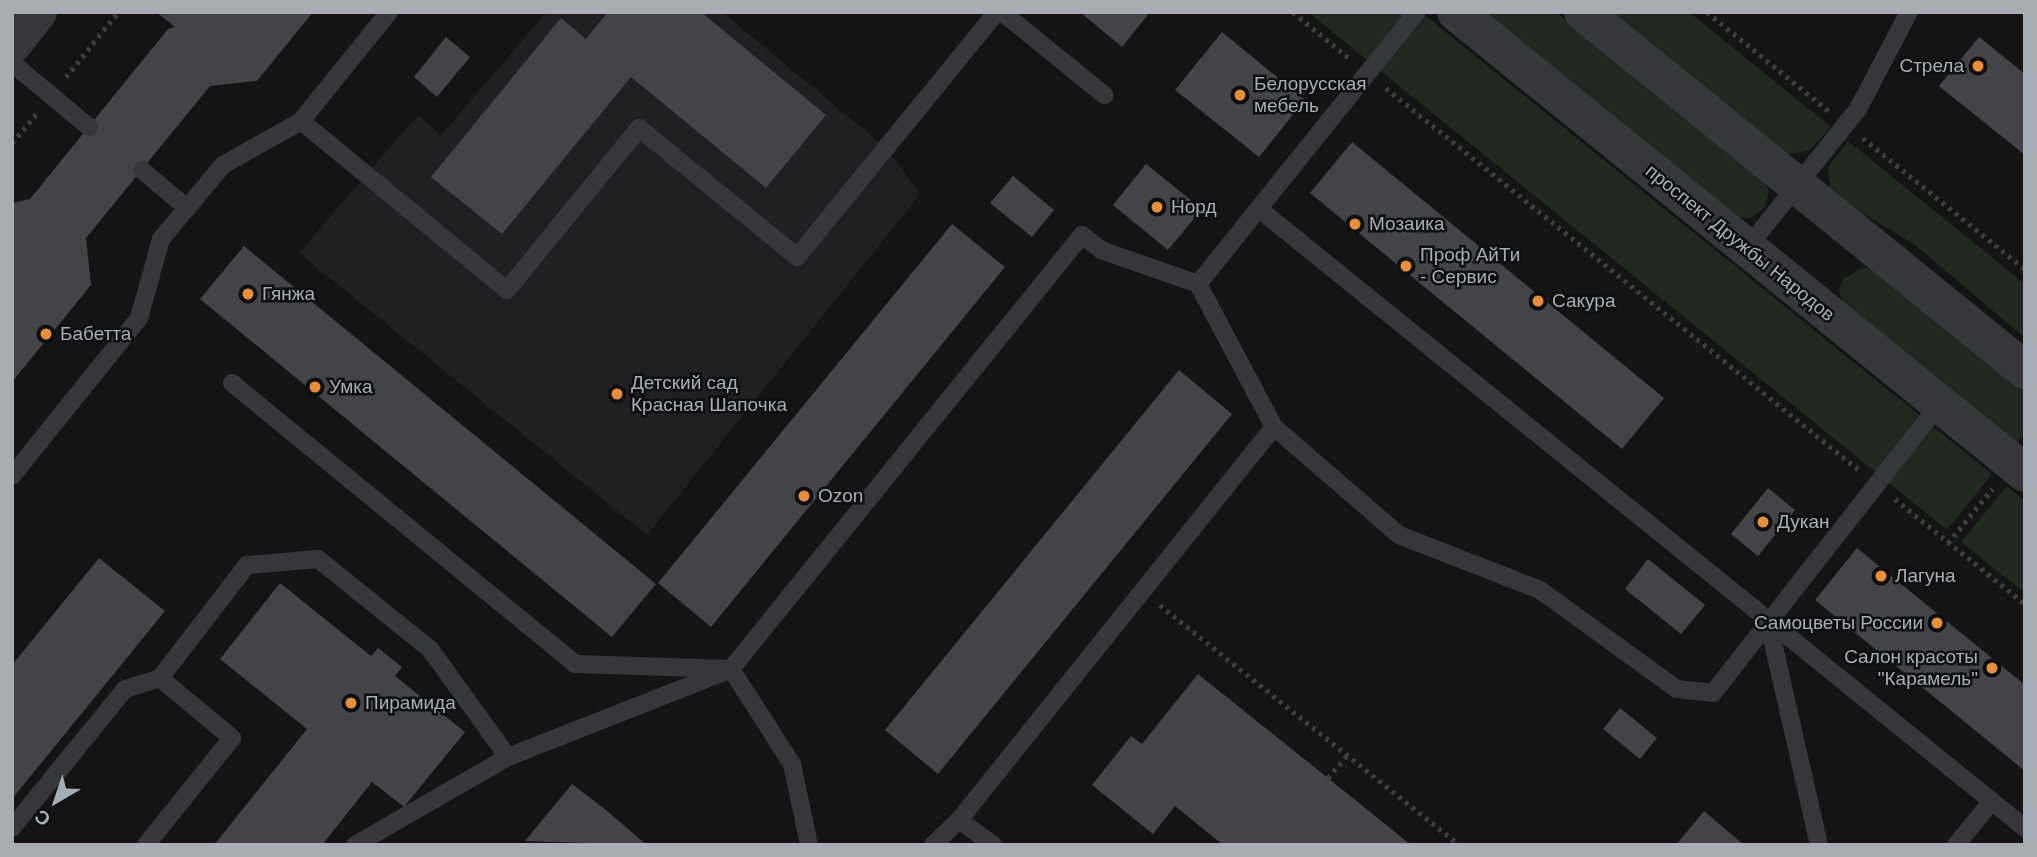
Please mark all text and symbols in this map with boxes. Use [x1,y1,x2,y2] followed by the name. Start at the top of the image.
[1899,55,1964,77] place label: Стрела
[1970,58,1986,74] marker: Стрела
[1254,73,1366,117] place label: Белорусская мебель
[1232,87,1248,103] marker: Белорусская мебель
[1641,160,1839,326] street label: проспект Дружбы Народов
[1171,196,1217,218] place label: Норд
[1149,199,1165,215] marker: Норд
[1369,213,1445,235] place label: Мозаика
[1347,216,1363,232] marker: Мозаика
[1420,244,1520,288] place label: Проф АйТи - Сервис
[1398,258,1414,274] marker: Проф АйТи - Сервис
[262,283,315,305] place label: Гянжа
[240,286,256,302] marker: Гянжа
[1552,290,1615,312] place label: Сакура
[1530,293,1546,309] marker: Сакура
[60,323,131,345] place label: Бабетта
[38,326,54,342] marker: Бабетта
[631,372,787,416] place label: Детский сад Красная Шапочка
[329,376,373,398] place label: Умка
[307,379,323,395] marker: Умка
[609,386,625,402] marker: Детский сад Красная Шапочка
[818,485,863,507] place label: Ozon
[796,488,812,504] marker: Ozon
[1777,511,1830,533] place label: Дукан
[1755,514,1771,530] marker: Дукан
[1895,565,1956,587] place label: Лагуна
[1873,568,1889,584] marker: Лагуна
[1754,612,1923,634] place label: Самоцветы России
[1929,615,1945,631] marker: Самоцветы России
[1844,646,1978,690] place label: Салон красоты "Карамель"
[1984,660,2000,676] marker: Салон красоты "Карамель"
[365,692,456,714] place label: Пирамида
[343,695,359,711] marker: Пирамида
[21,766,91,836] north arrow
[31,805,54,830] text: С

